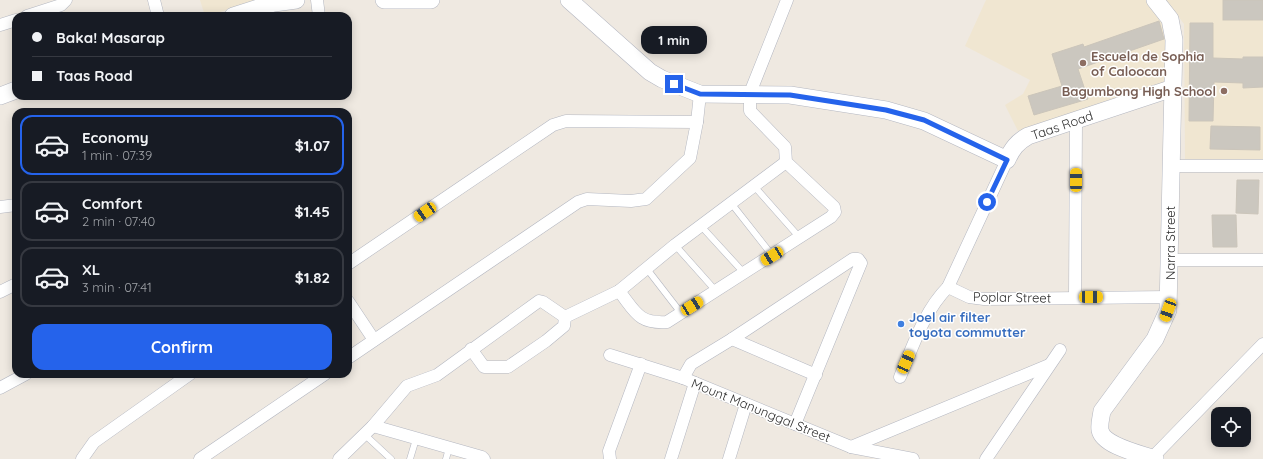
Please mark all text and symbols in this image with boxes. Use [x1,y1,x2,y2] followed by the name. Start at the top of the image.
[641,26,707,54] callout: 1 min
[56,28,165,47] text: Baka! Masarap
[658,32,690,48] text: 1 min
[1091,48,1204,79] place label: Escuela de Sophia of Caloocan
[1078,58,1088,68] marker: Escuela de Sophia of Caloocan
[56,66,133,85] text: Taas Road
[665,75,683,93] route end
[1062,83,1216,99] place label: Bagumbong High School
[1219,86,1229,96] marker: Bagumbong High School
[1029,107,1095,143] street label: Taas Road
[34,127,70,163] icon: car
[82,128,149,147] text: Economy
[295,136,330,155] text: $1.07
[82,147,152,163] text: 1 min · 07:39
[1070,168,1082,192] car
[34,193,70,229] icon: car
[978,193,996,211] route start
[82,194,143,213] text: Comfort
[412,200,438,224] car
[294,202,330,221] text: $1.45
[1162,206,1178,280] street label: Narra Street
[82,213,155,229] text: 2 min · 07:40
[759,245,785,267] car
[34,259,70,295] icon: car
[82,260,100,279] text: XL
[295,268,330,287] text: $1.82
[82,279,152,295] text: 3 min · 07:41
[973,288,1051,306] street label: Poplar Street
[1079,291,1103,303] car
[679,295,705,317] car
[1158,297,1178,323] car
[909,309,1026,340] place label: Joel air filter toyota commutter
[896,319,906,329] marker: Joel air filter toyota commutter
[32,324,332,370] button: Confirm
[896,349,916,375] car
[689,375,833,445] street label: Mount Manunggal Street
[1211,407,1251,447] map controls
[1211,407,1251,447] button: locate

